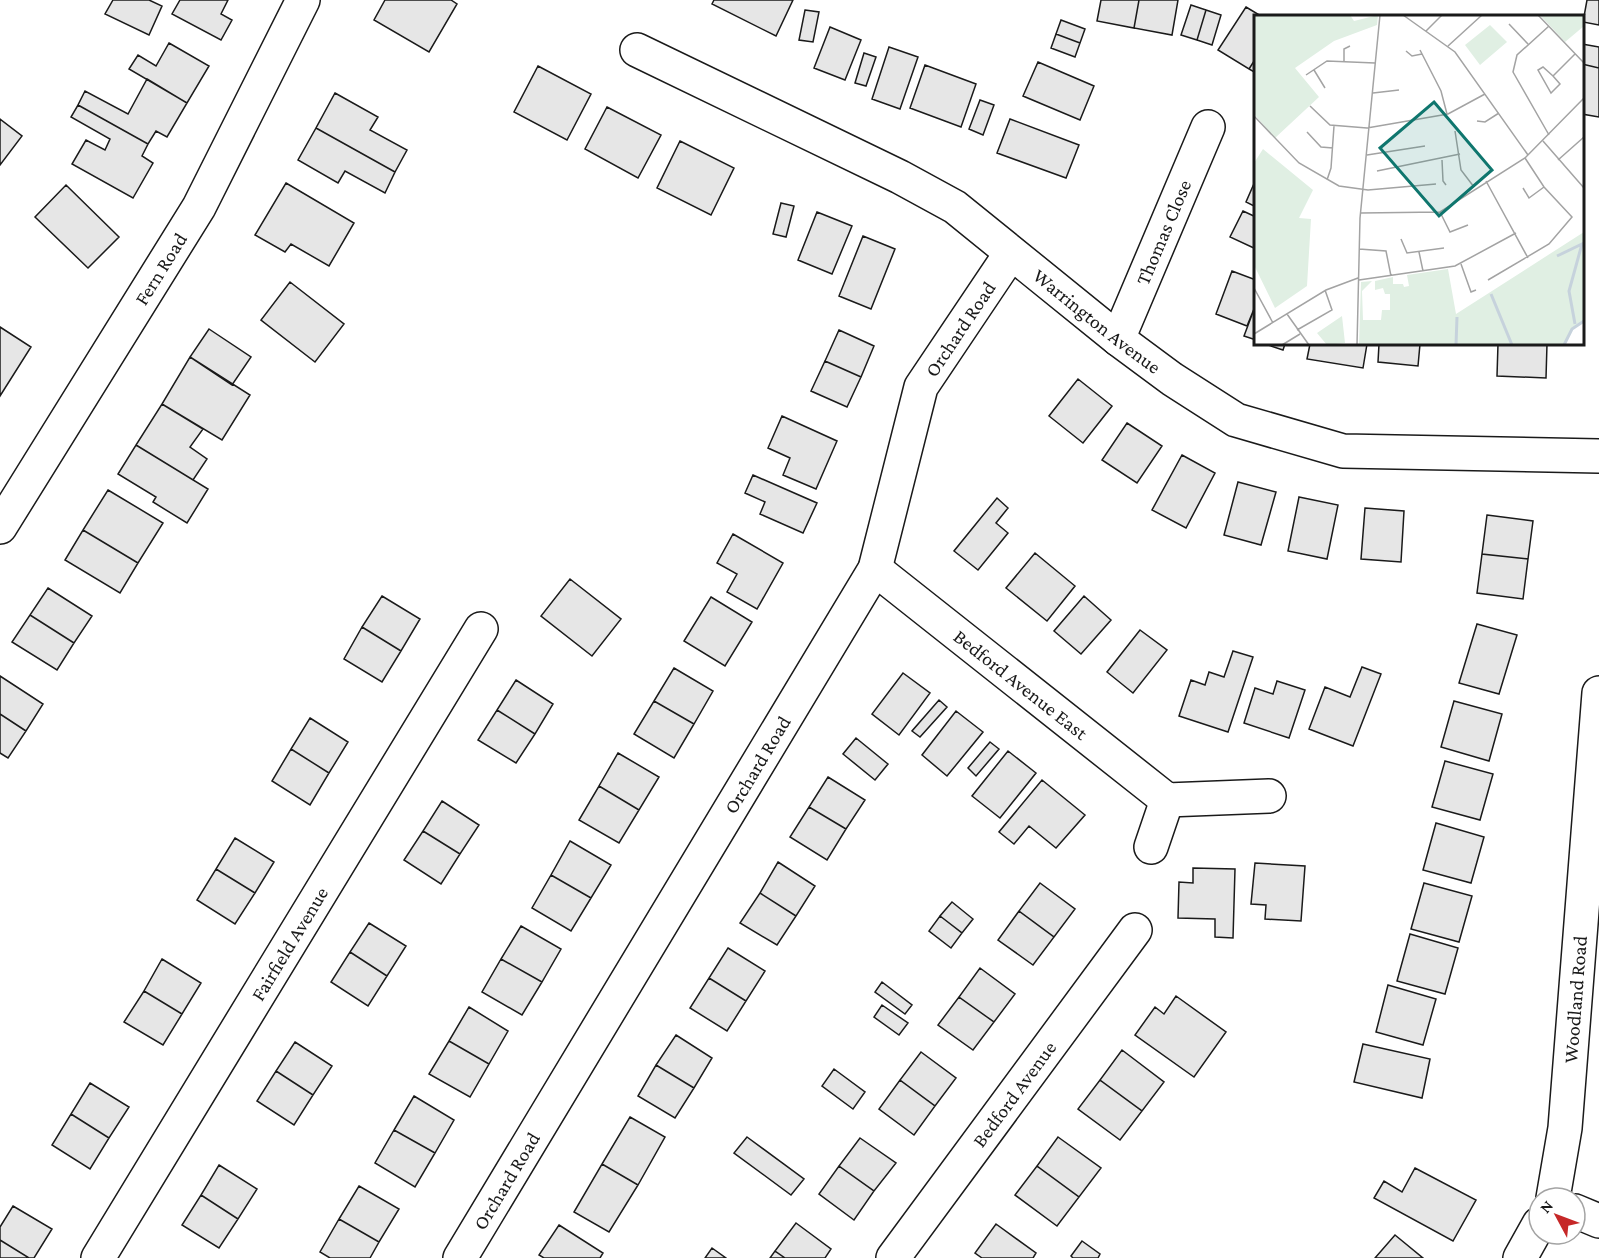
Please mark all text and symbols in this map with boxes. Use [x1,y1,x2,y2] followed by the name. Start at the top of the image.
[1254,15,1584,345] inset map
[1131,176,1195,288] street label: Thomas Close
[130,229,191,309] street label: Fern Road
[1029,264,1166,378] street label: Warrington Avenue
[920,277,1000,381] street label: Orchard Road
[950,625,1092,744] street label: Bedford Avenue East
[719,711,795,817] street label: Orchard Road
[246,883,332,1004] street label: Fairfield Avenue
[1559,934,1591,1064] street label: Woodland Road
[968,1036,1060,1151] street label: Bedford Avenue
[469,1128,544,1234] street label: Orchard Road
[1527,1186,1587,1246] north arrow
[1536,1197,1556,1216] text: N

